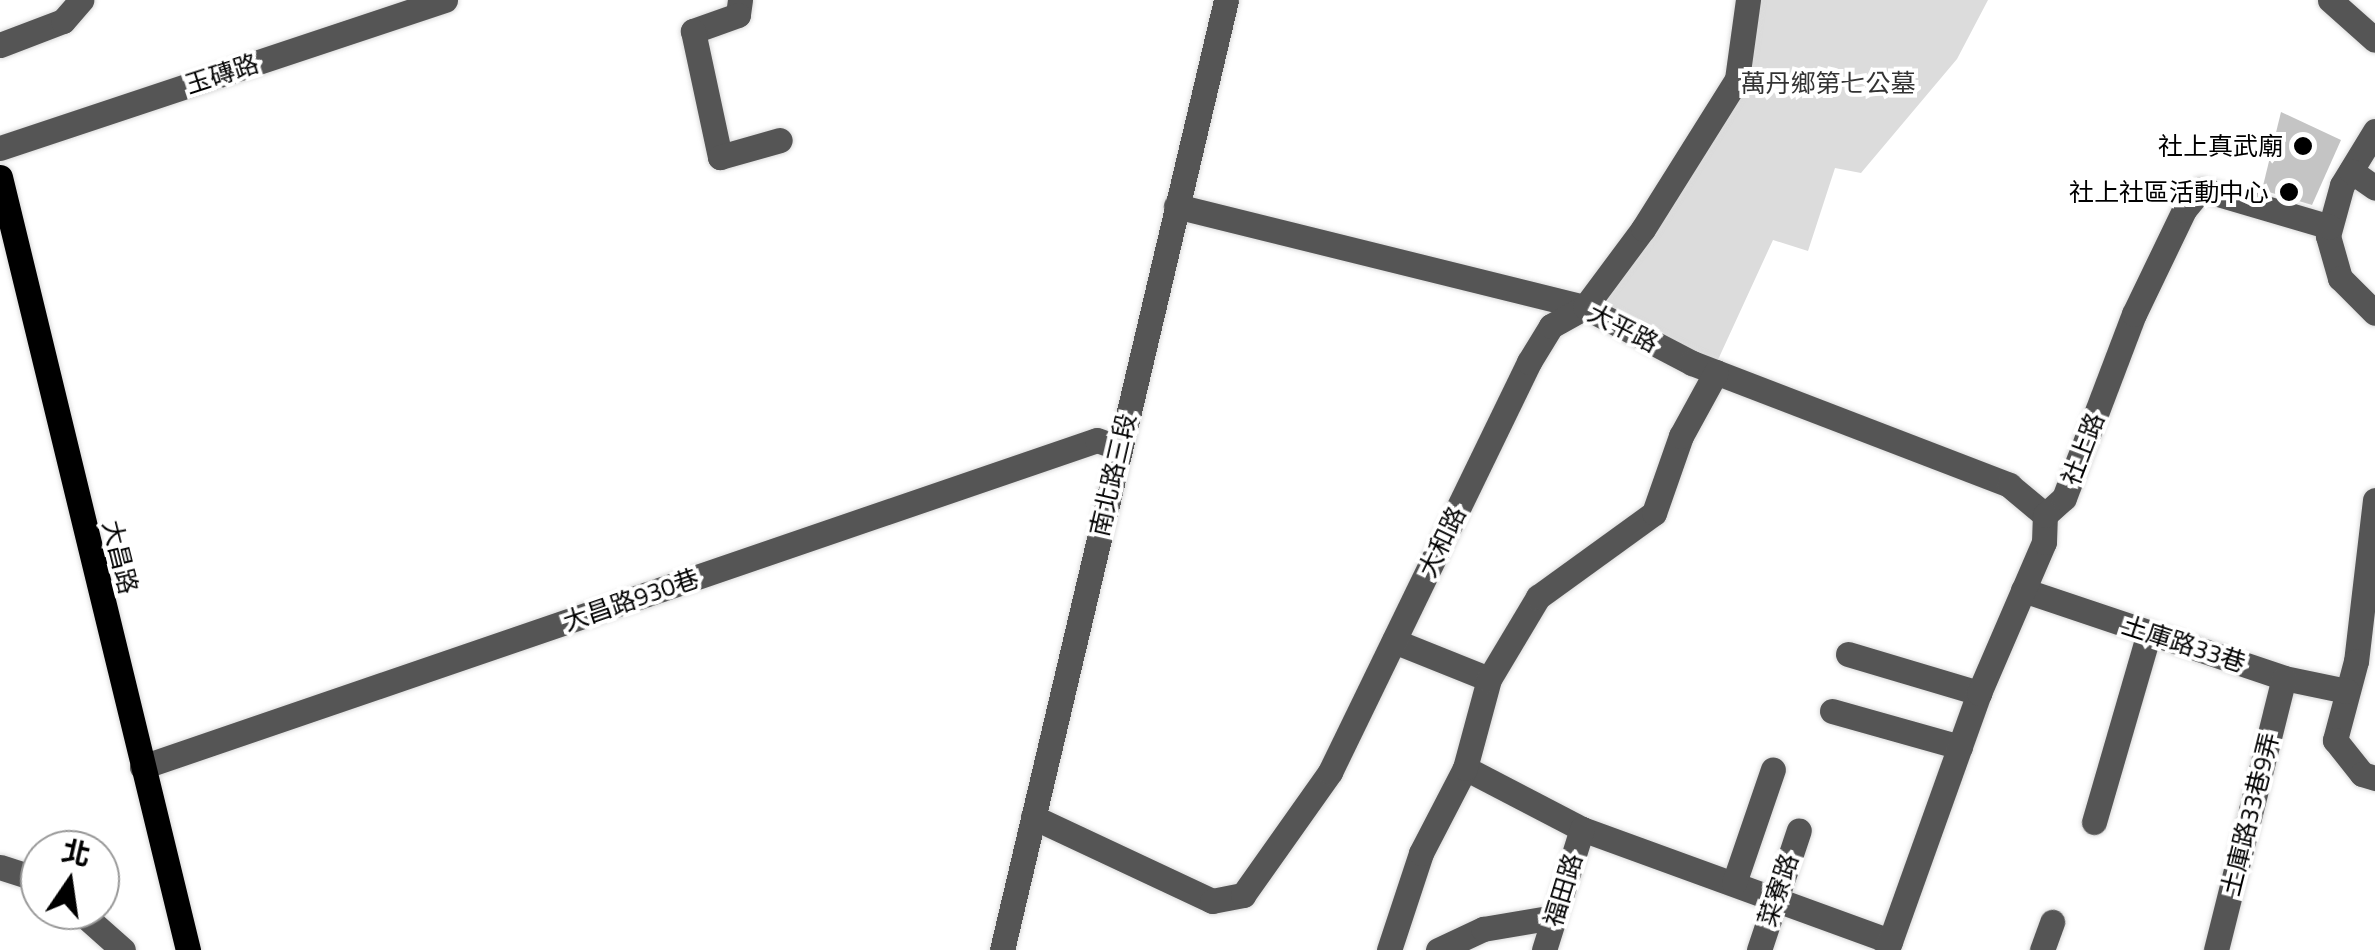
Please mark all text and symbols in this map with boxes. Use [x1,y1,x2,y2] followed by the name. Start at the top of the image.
[182,48,262,100] street label: 玉磚路
[1741,68,1915,98] park label: 萬丹鄉第七公墓
[2158,131,2283,161] place label: 社上真武廟
[2292,135,2314,157] marker: 社上真武廟
[2069,177,2269,207] place label: 社上社區活動中心
[2278,181,2300,203] marker: 社上社區活動中心
[1583,298,1663,358] street label: 大平路
[2056,409,2110,489] street label: 社上路
[1084,411,1142,539] street label: 南北路三段
[1412,502,1472,582] street label: 大和路
[96,517,144,597] street label: 大昌路
[559,563,703,637] street label: 大昌路930巷
[2118,610,2250,678] street label: 土庫路33巷
[2215,729,2285,899] street label: 土庫路33巷9弄
[58,828,95,876] text: 北
[20,830,120,930] north arrow
[1538,850,1588,930] street label: 福田路
[1752,850,1804,930] street label: 菜寮路

